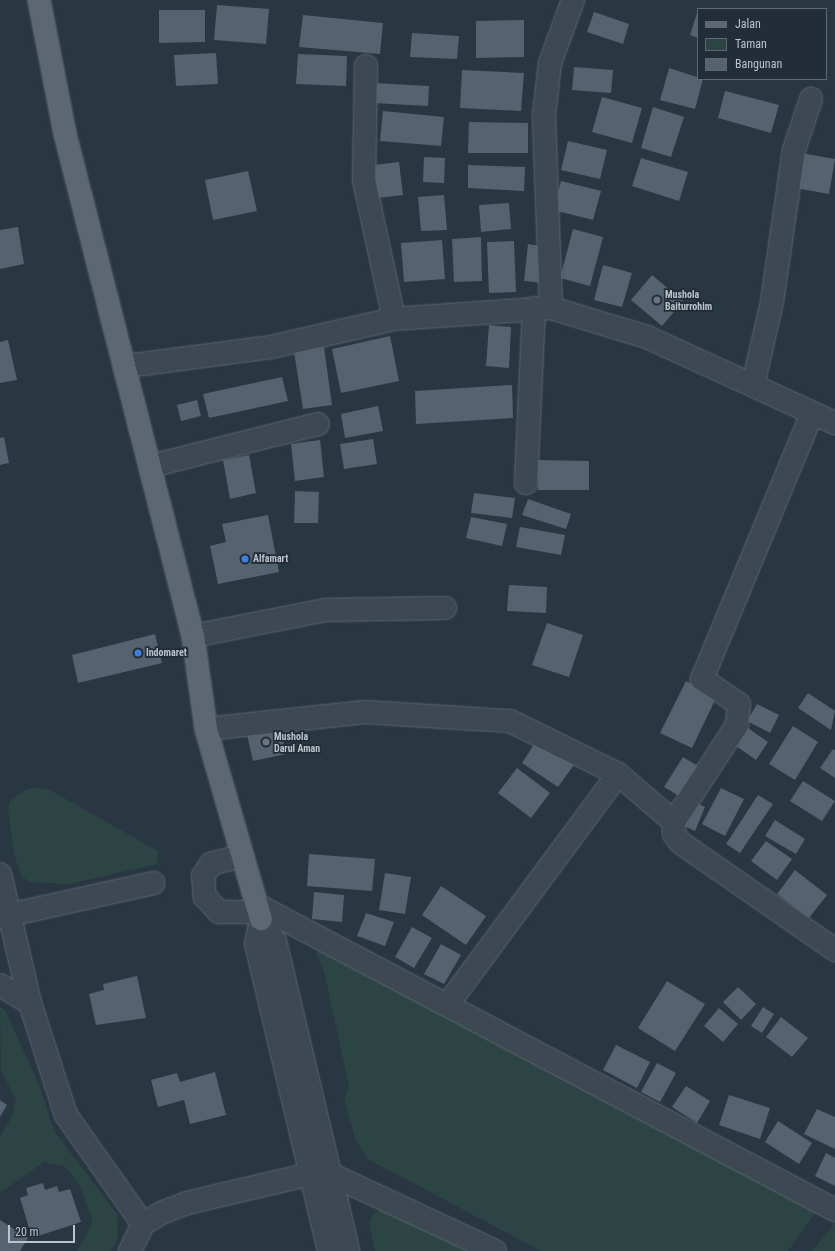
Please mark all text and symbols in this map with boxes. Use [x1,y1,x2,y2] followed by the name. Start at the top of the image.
[697,8,827,80] legend
[735,17,761,31] text: Jalan
[735,37,767,51] text: Taman
[735,57,782,71] text: Bangunan
[665,288,712,312] place label: Mushola Baiturrohim
[652,295,662,305] marker: Mushola Baiturrohim
[253,553,288,565] place label: Alfamart
[240,554,250,564] marker: Alfamart
[146,647,187,659] place label: Indomaret
[133,648,143,658] marker: Indomaret
[274,730,320,754] place label: Mushola Darul Aman
[261,737,271,747] marker: Mushola Darul Aman
[10,1217,77,1243] scale bar
[15,1225,39,1239] text: 20 m

